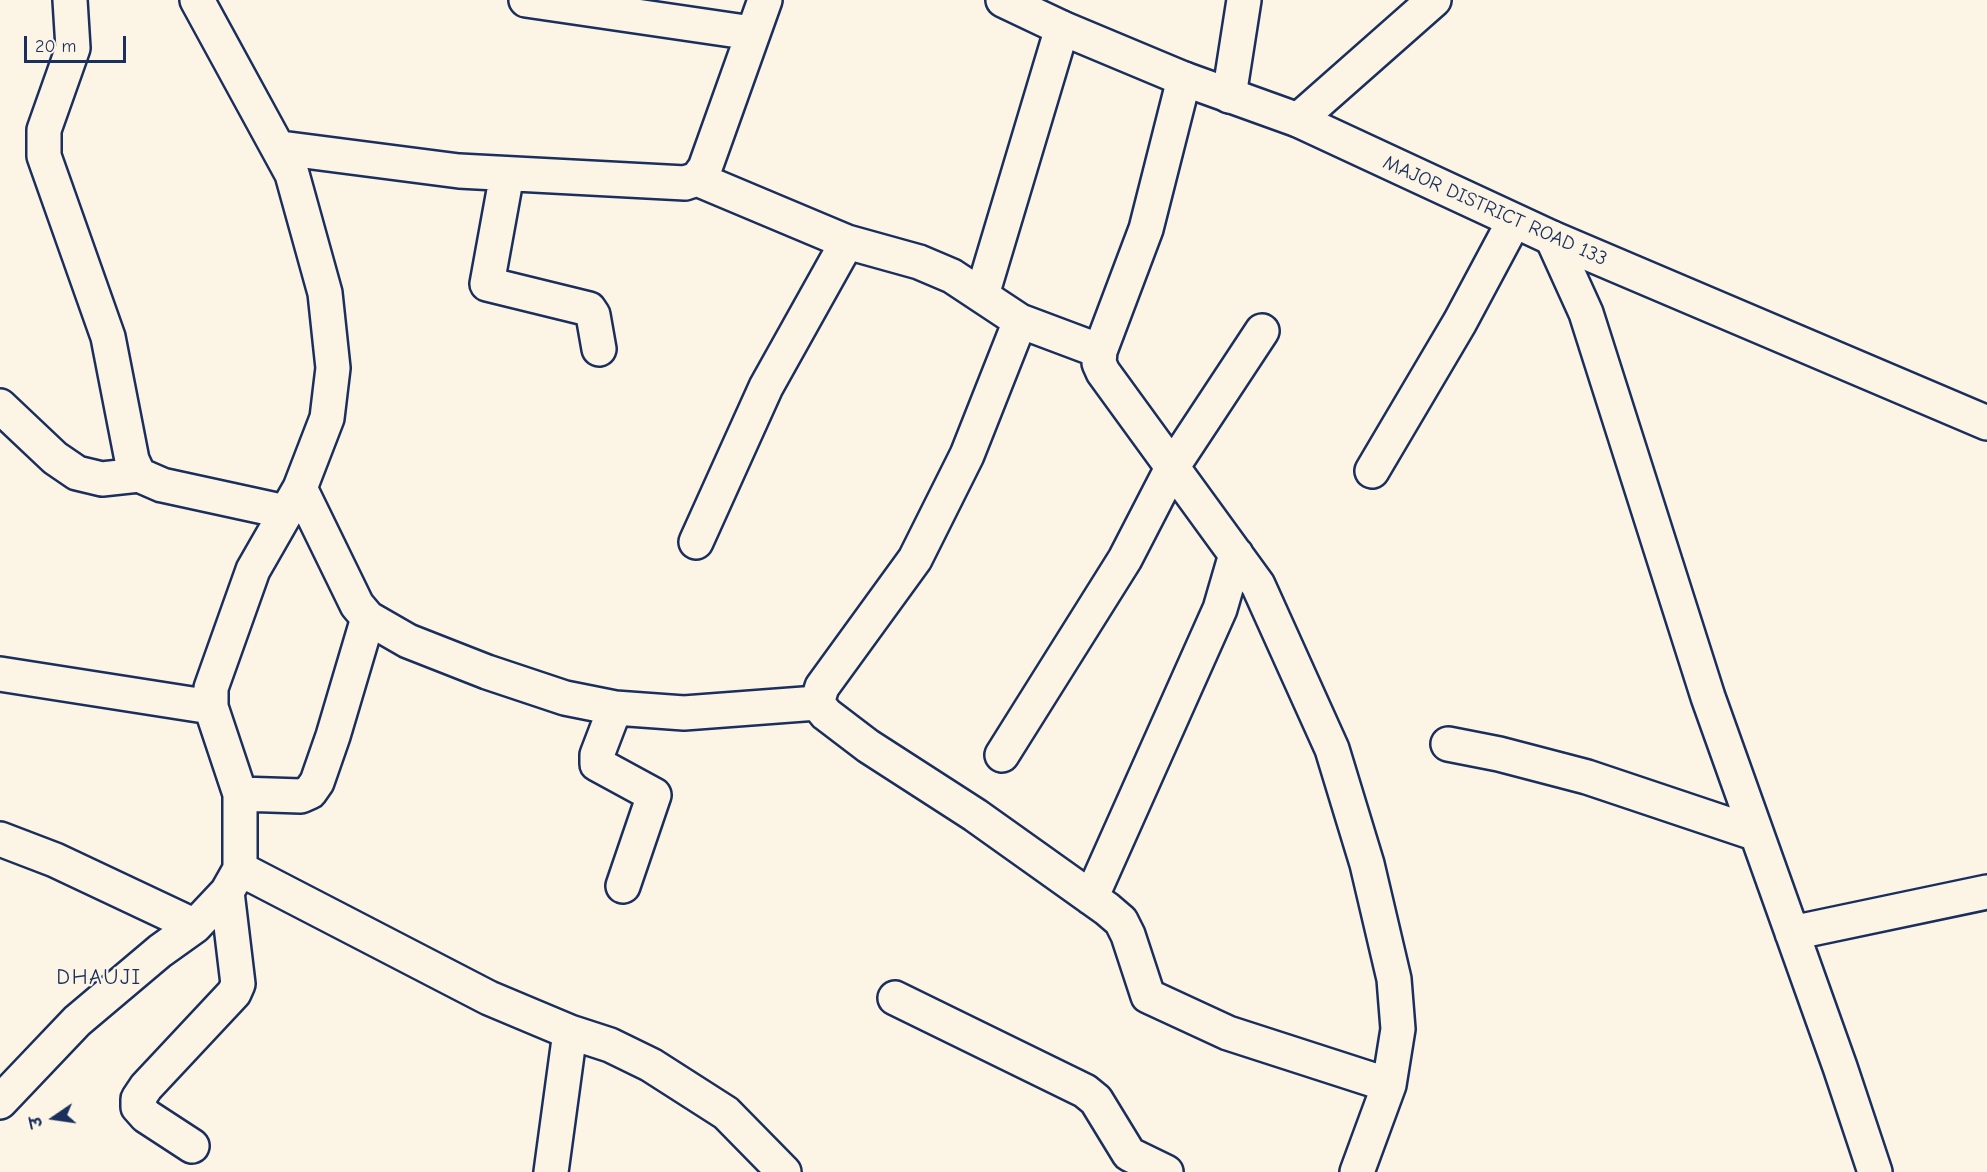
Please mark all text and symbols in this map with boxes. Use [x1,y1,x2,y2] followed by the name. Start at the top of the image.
[27,24,129,62] scale bar
[35,36,76,57] text: 20 m
[1379,151,1611,271] street label: MAJOR DISTRICT ROAD 133
[56,965,142,991] district label: DHAUJI
[24,1088,84,1148] north arrow
[26,1115,46,1129] text: उ

